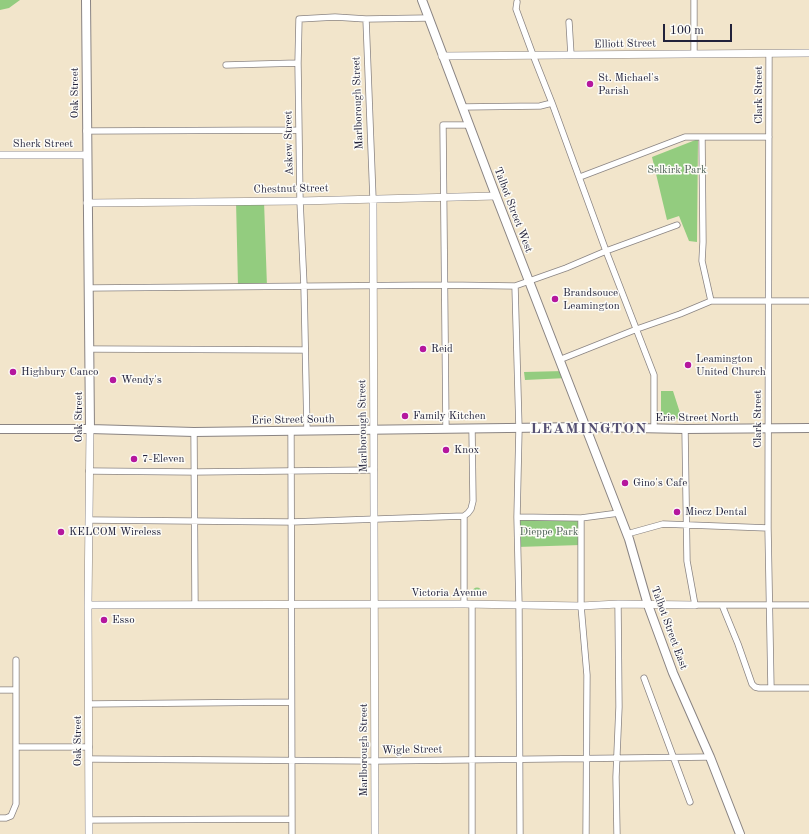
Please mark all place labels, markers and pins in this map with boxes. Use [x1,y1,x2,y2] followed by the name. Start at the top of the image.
[598,71,659,97] place label: St. Michael's Parish
[585,79,595,89] marker: St. Michael's Parish
[563,286,620,312] place label: Brandsouce Leamington
[550,294,560,304] marker: Brandsouce Leamington
[431,342,453,356] place label: Reid
[418,344,428,354] marker: Reid
[696,352,766,378] place label: Leamington United Church
[683,360,693,370] marker: Leamington United Church
[21,365,98,379] place label: Highbury Canco
[8,367,18,377] marker: Highbury Canco
[121,373,162,387] place label: Wendy's
[108,375,118,385] marker: Wendy's
[413,409,486,423] place label: Family Kitchen
[400,411,410,421] marker: Family Kitchen
[454,443,479,457] place label: Knox
[441,445,451,455] marker: Knox
[142,452,184,466] place label: 7-Eleven
[129,454,139,464] marker: 7-Eleven
[633,476,687,490] place label: Gino's Cafe
[620,478,630,488] marker: Gino's Cafe
[685,505,747,519] place label: Miecz Dental
[672,507,682,517] marker: Miecz Dental
[69,525,161,539] place label: KELCOM Wireless
[56,527,66,537] marker: KELCOM Wireless
[112,613,135,627] place label: Esso
[99,615,109,625] marker: Esso

